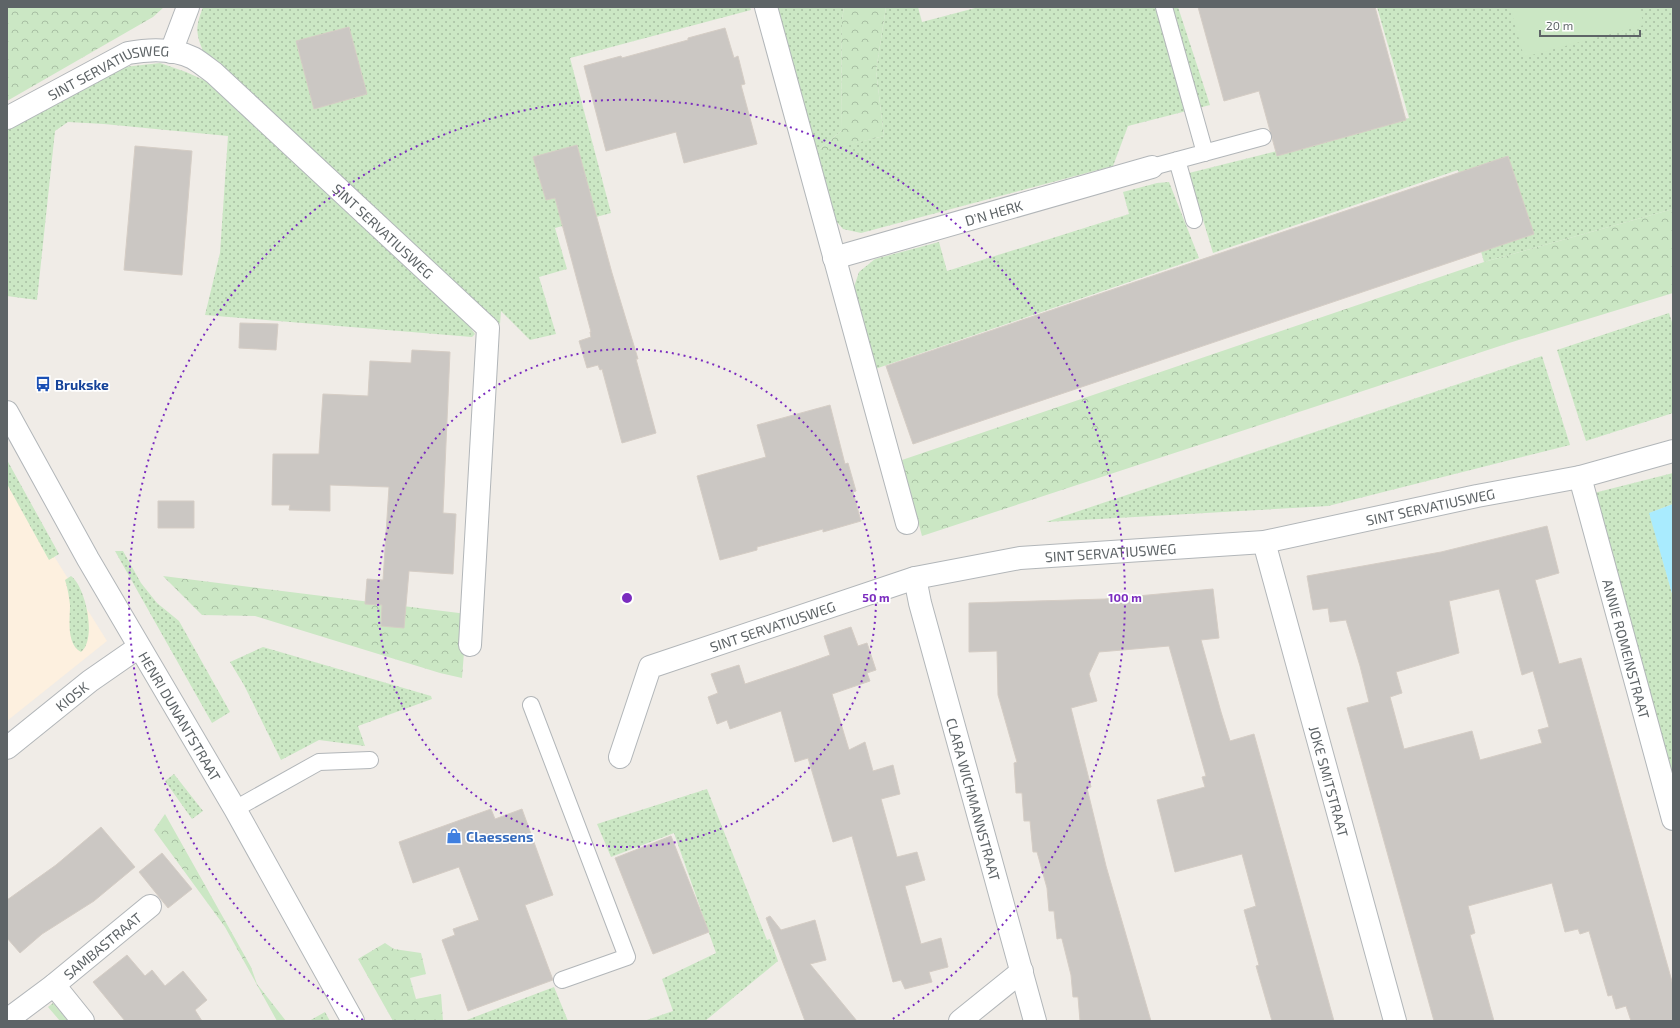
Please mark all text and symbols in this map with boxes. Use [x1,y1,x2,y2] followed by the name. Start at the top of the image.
[1540,12,1640,38] scale bar
[1546,18,1573,32] text: 20 m
[45,42,170,103] street label: SINT SERVATIUSWEG
[330,180,437,282] street label: SINT SERVATIUSWEG
[963,196,1025,229] street label: D'N HERK
[34,375,52,393] bus stop icon: Brukske
[55,376,109,393] place label: Brukske
[1364,484,1496,528] street label: SINT SERVATIUSWEG
[1044,539,1177,565] street label: SINT SERVATIUSWEG
[1600,577,1654,721] street label: ANNIE ROMEINSTRAAT
[862,590,890,604] text: 50 m
[1108,590,1142,604] text: 100 m
[620,591,634,605] centre of rings
[707,597,837,655] street label: SINT SERVATIUSWEG
[136,648,225,784] street label: HENRI DUNANTSTRAAT
[52,677,92,714] street label: KIOSK
[943,716,1005,883] street label: CLARA WICHMANNSTRAAT
[1306,724,1353,839] street label: JOKE SMITSTRAAT
[445,827,463,845] shop icon: Claessens
[466,828,533,845] place label: Claessens
[60,908,145,982] street label: SAMBASTRAAT

